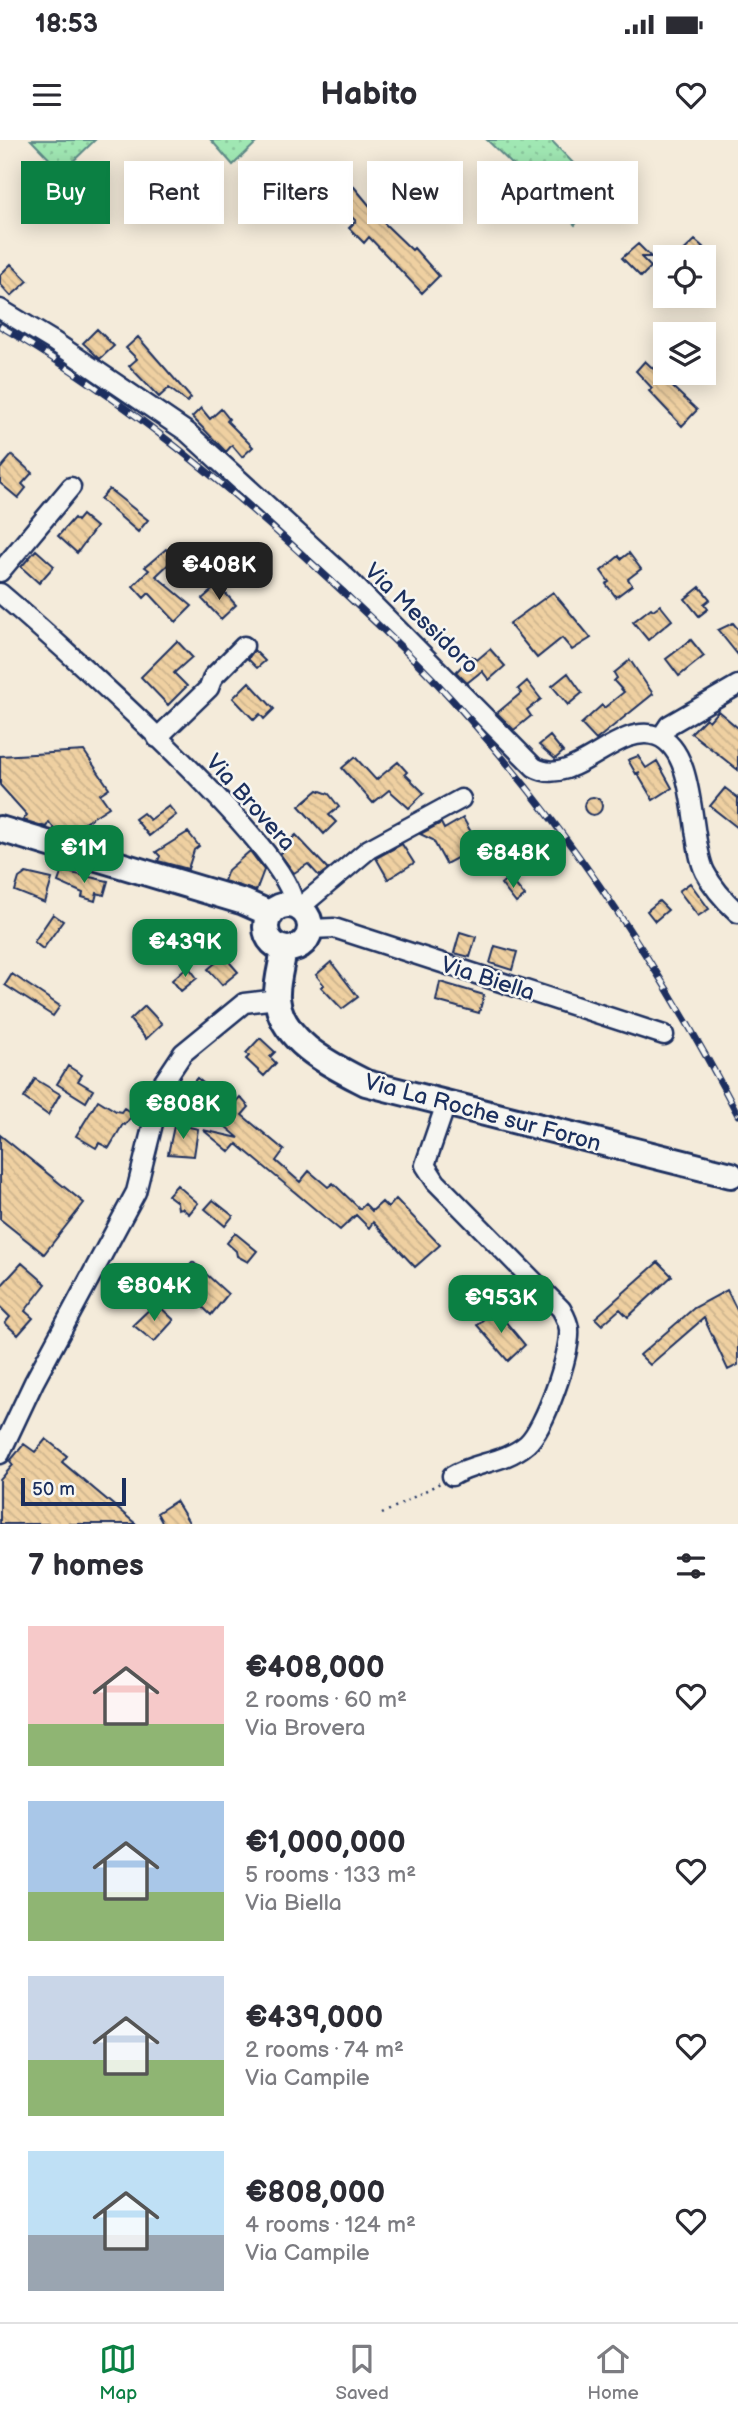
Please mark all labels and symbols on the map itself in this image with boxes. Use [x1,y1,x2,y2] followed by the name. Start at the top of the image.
[170,542,268,602] pin: €408K
[358,557,484,680] street label: Via Messidoro
[199,748,301,857] street label: Via Brovera
[50,826,118,885] pin: €1M
[464,830,562,890] pin: €848K
[136,920,234,979] pin: €439K
[437,951,538,1007] street label: Via Biella
[362,1068,604,1158] street label: Via La Roche sur Foron
[134,1082,232,1141] pin: €808K
[105,1264,203,1323] pin: €804K
[452,1276,550,1335] pin: €953K
[21,1475,126,1507] scale bar

